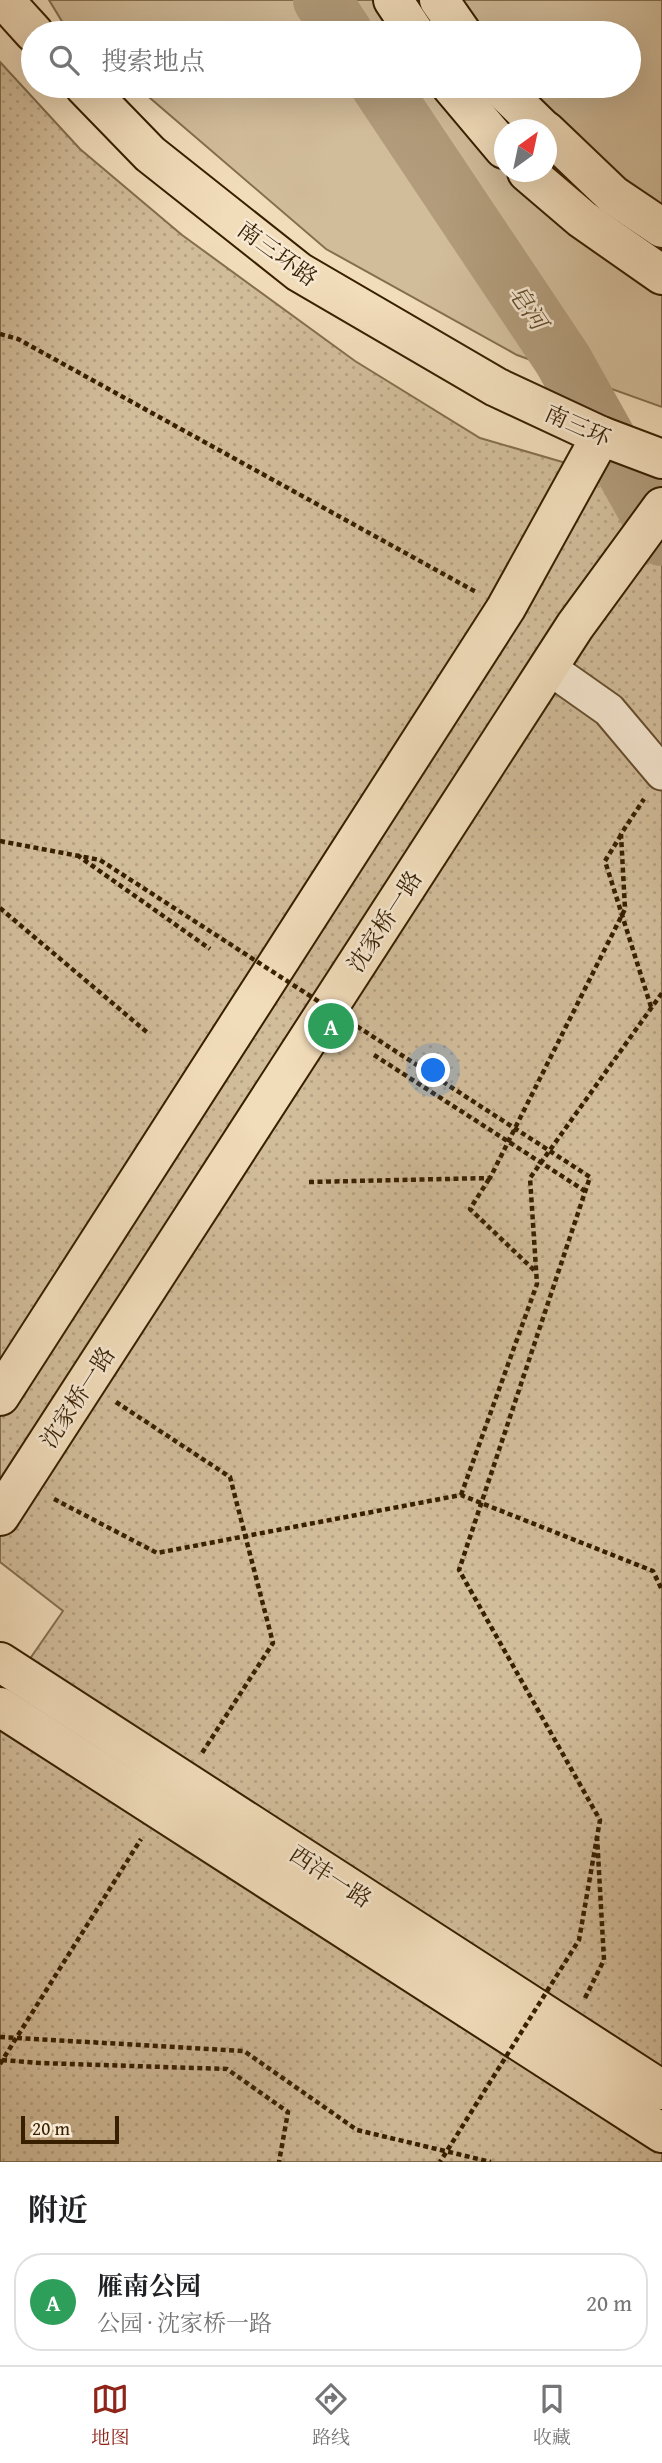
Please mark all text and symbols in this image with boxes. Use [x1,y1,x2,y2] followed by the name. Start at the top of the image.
[21,21,641,98] search box
[45,41,83,79] icon: search
[101,41,205,80] text: 搜索地点
[494,119,557,182] north arrow
[231,213,325,293] street label: 南三环路
[500,277,558,340] water label: 皂河
[540,396,616,454] street label: 南三环
[339,864,429,978] street label: 沈家桥一路
[308,1000,354,1052] pin: A
[416,1053,450,1087] your location
[32,1340,122,1454] street label: 沈家桥一路
[283,1837,379,1915] street label: 西沣一路
[21,2113,119,2145] scale bar
[32,2114,70,2142] text: 20 m
[28,2187,88,2231] text: 附近
[97,2266,201,2305] text: 雁南公园
[46,2286,60,2319] text: A
[586,2286,632,2319] text: 20 m
[97,2306,272,2339] text: 公园 · 沈家桥一路
[91,2380,129,2451] tab: 地图
[312,2380,350,2451] tab: 路线
[533,2380,571,2451] tab: 收藏

